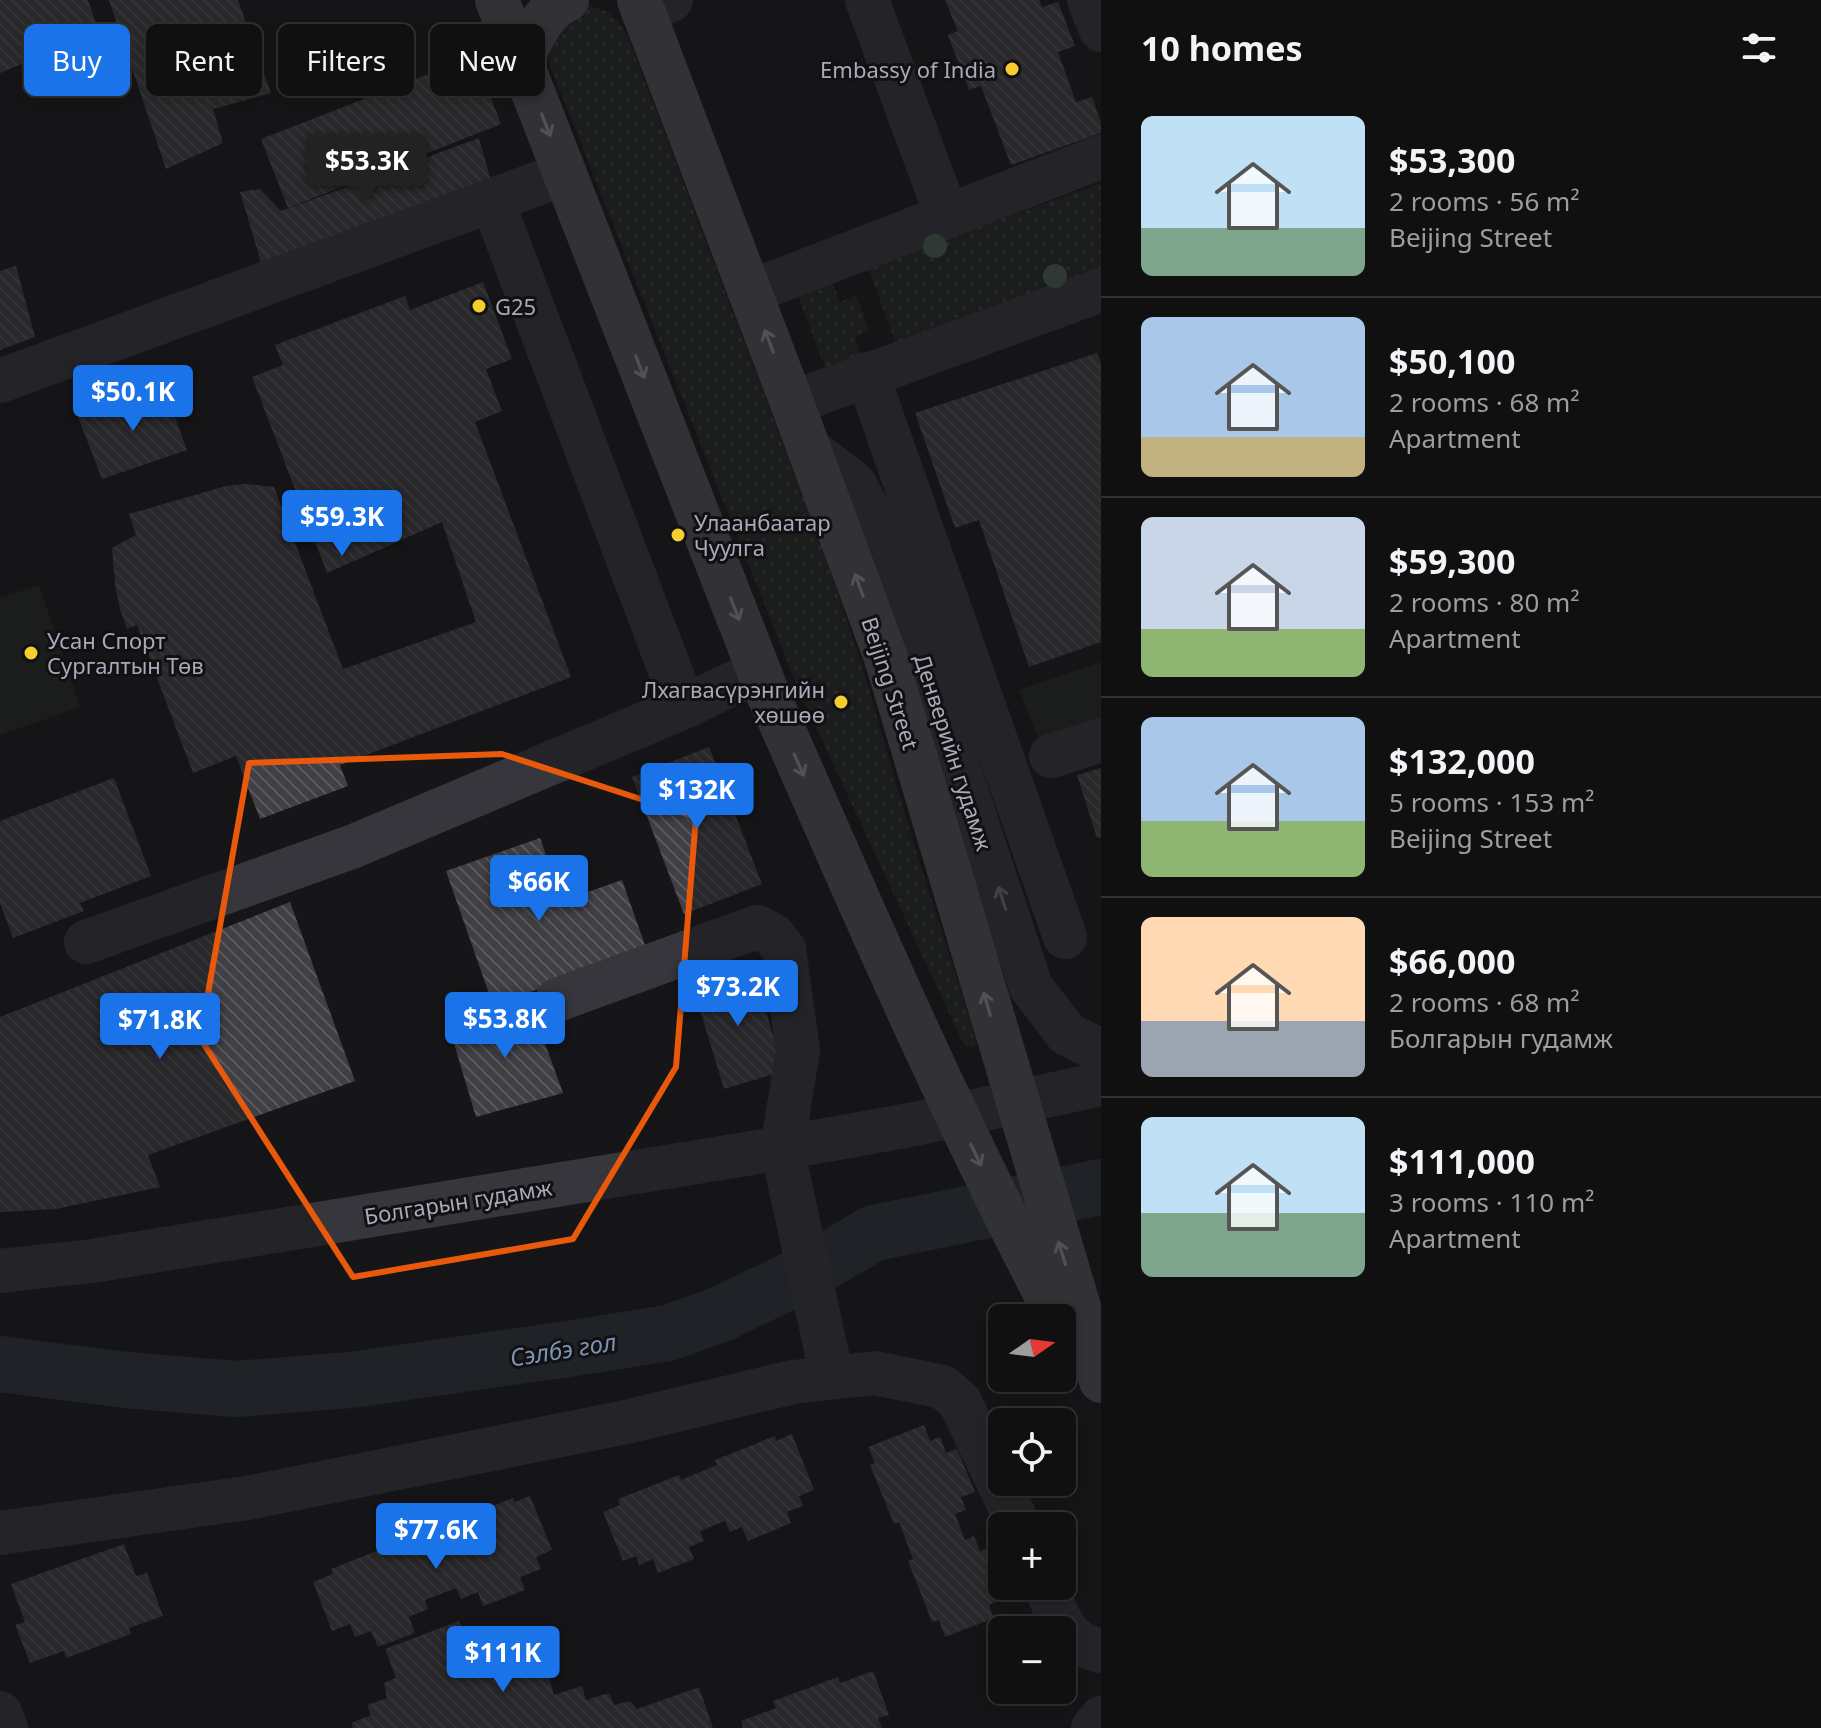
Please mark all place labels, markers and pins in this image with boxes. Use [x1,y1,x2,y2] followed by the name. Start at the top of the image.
[820,54,996,84] place label: Embassy of India
[1003,60,1021,78] marker: Embassy of India
[302,134,432,202] pin: $53.3K
[495,291,536,321] place label: G25
[470,297,488,315] marker: G25
[68,365,198,433] pin: $50.1K
[277,490,407,558] pin: $59.3K
[694,507,831,562] place label: Улаанбаатар Чуулга
[669,526,687,544] marker: Улаанбаатар Чуулга
[47,625,204,680] place label: Усан Спорт Сургалтын Төв
[22,644,40,662] marker: Усан Спорт Сургалтын Төв
[642,674,825,729] place label: Лхагвасүрэнгийн хөшөө
[832,693,850,711] marker: Лхагвасүрэнгийн хөшөө
[641,763,753,831] pin: $132K
[492,855,586,923] pin: $66K
[673,960,803,1028] pin: $73.2K
[440,992,570,1060] pin: $53.8K
[95,993,225,1061] pin: $71.8K
[371,1503,501,1571] pin: $77.6K
[447,1626,559,1694] pin: $111K

